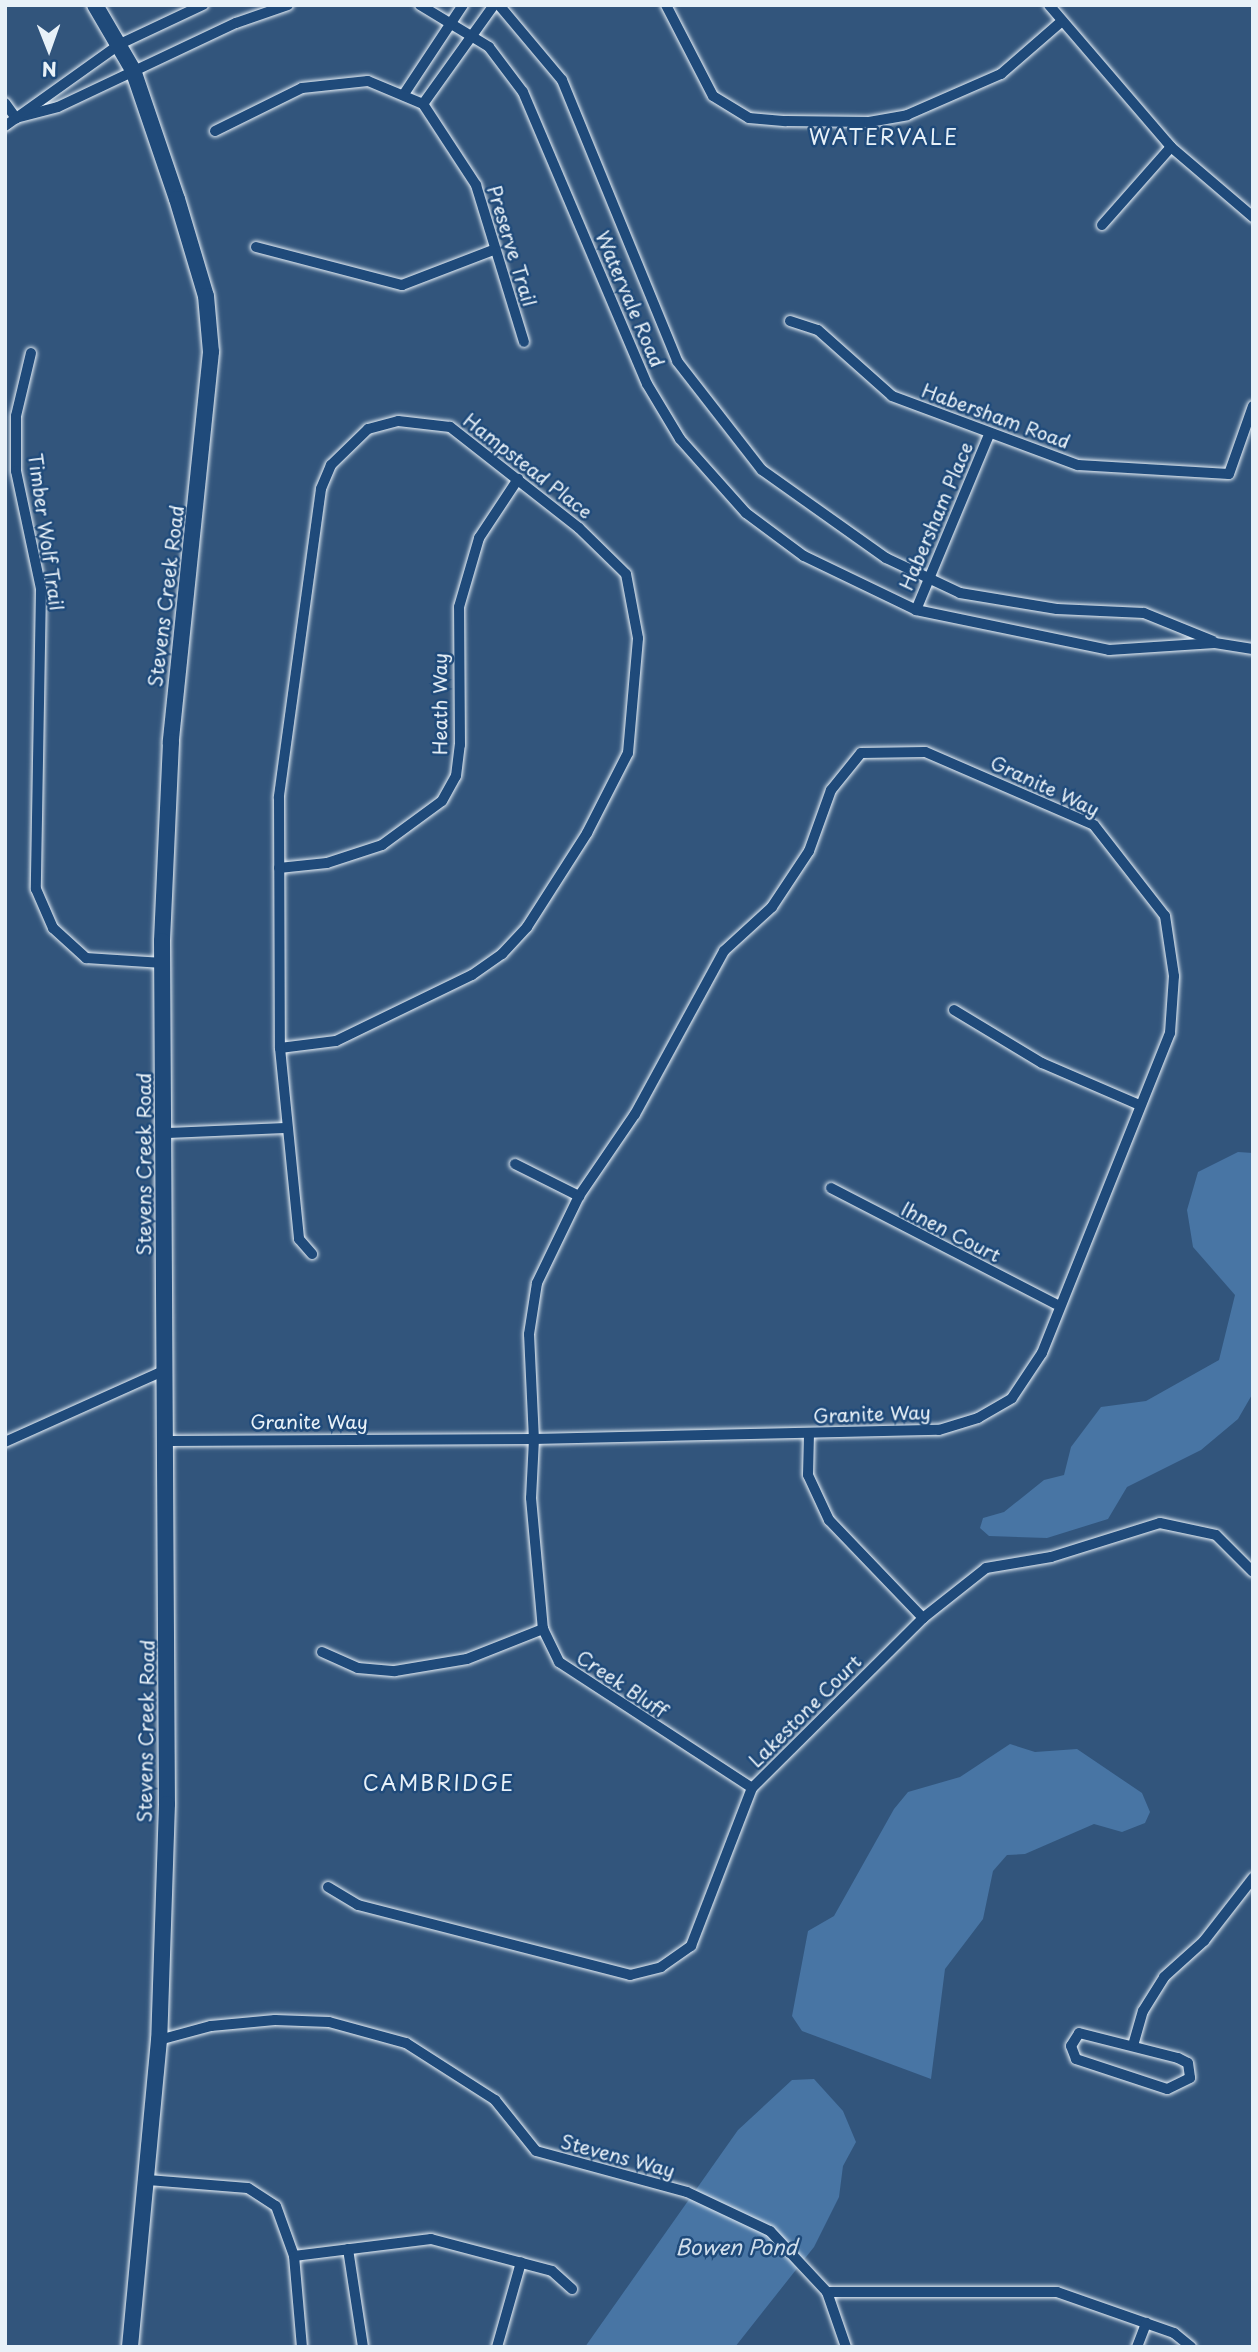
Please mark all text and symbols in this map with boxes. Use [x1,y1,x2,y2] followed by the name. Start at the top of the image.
[14,14,84,84] north arrow
[42,56,57,84] text: N
[811,123,957,149] district label: WATERVALE
[483,183,541,309] street label: Preserve Trail
[591,227,669,371] street label: Watervale Road
[919,379,1073,453] street label: Habersham Road
[459,408,597,524] street label: Hampstead Place
[894,438,978,594] street label: Habersham Place
[24,451,68,613] street label: Timber Wolf Trail
[143,503,189,689] street label: Stevens Creek Road
[429,653,451,755] street label: Heath Way
[987,751,1103,821] street label: Granite Way
[133,1072,155,1256] street label: Stevens Creek Road
[897,1197,1005,1267] street label: Ihnen Court
[813,1401,931,1427] street label: Granite Way
[250,1411,368,1433] street label: Granite Way
[133,1639,159,1823] street label: Stevens Creek Road
[572,1645,672,1723] street label: Creek Bluff
[744,1650,866,1772] street label: Lakestone Court
[363,1769,515,1795] district label: CAMBRIDGE
[559,2130,677,2182] street label: Stevens Way
[675,2233,797,2259] water label: Bowen Pond

